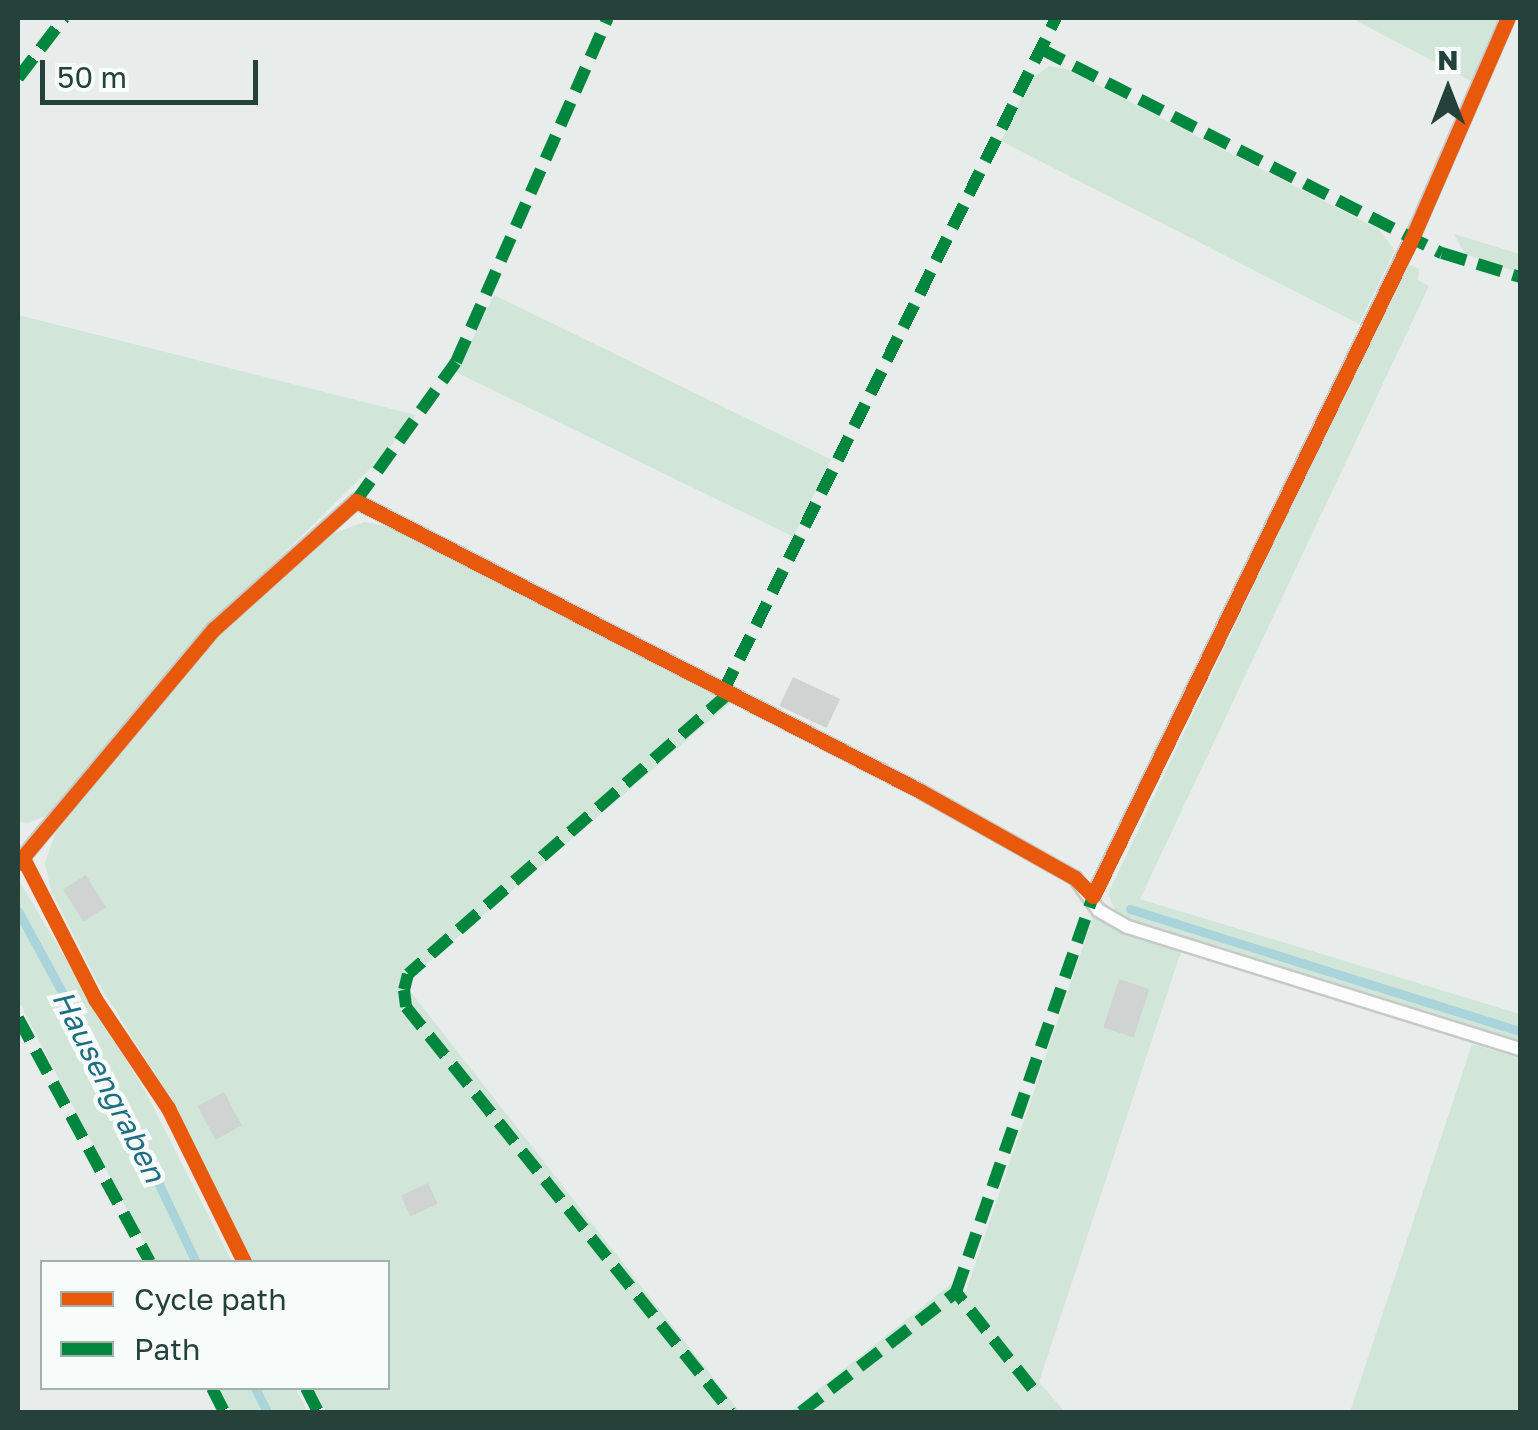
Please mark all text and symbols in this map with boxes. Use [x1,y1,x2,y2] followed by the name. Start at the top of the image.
[45,40,262,102] scale bar
[1398,40,1498,140] north arrow
[1437,43,1459,76] text: N
[57,59,127,95] text: 50 m
[45,984,173,1188] water label: Hausengraben
[40,1260,390,1390] legend
[134,1281,287,1317] text: Cycle path
[134,1331,200,1367] text: Path

